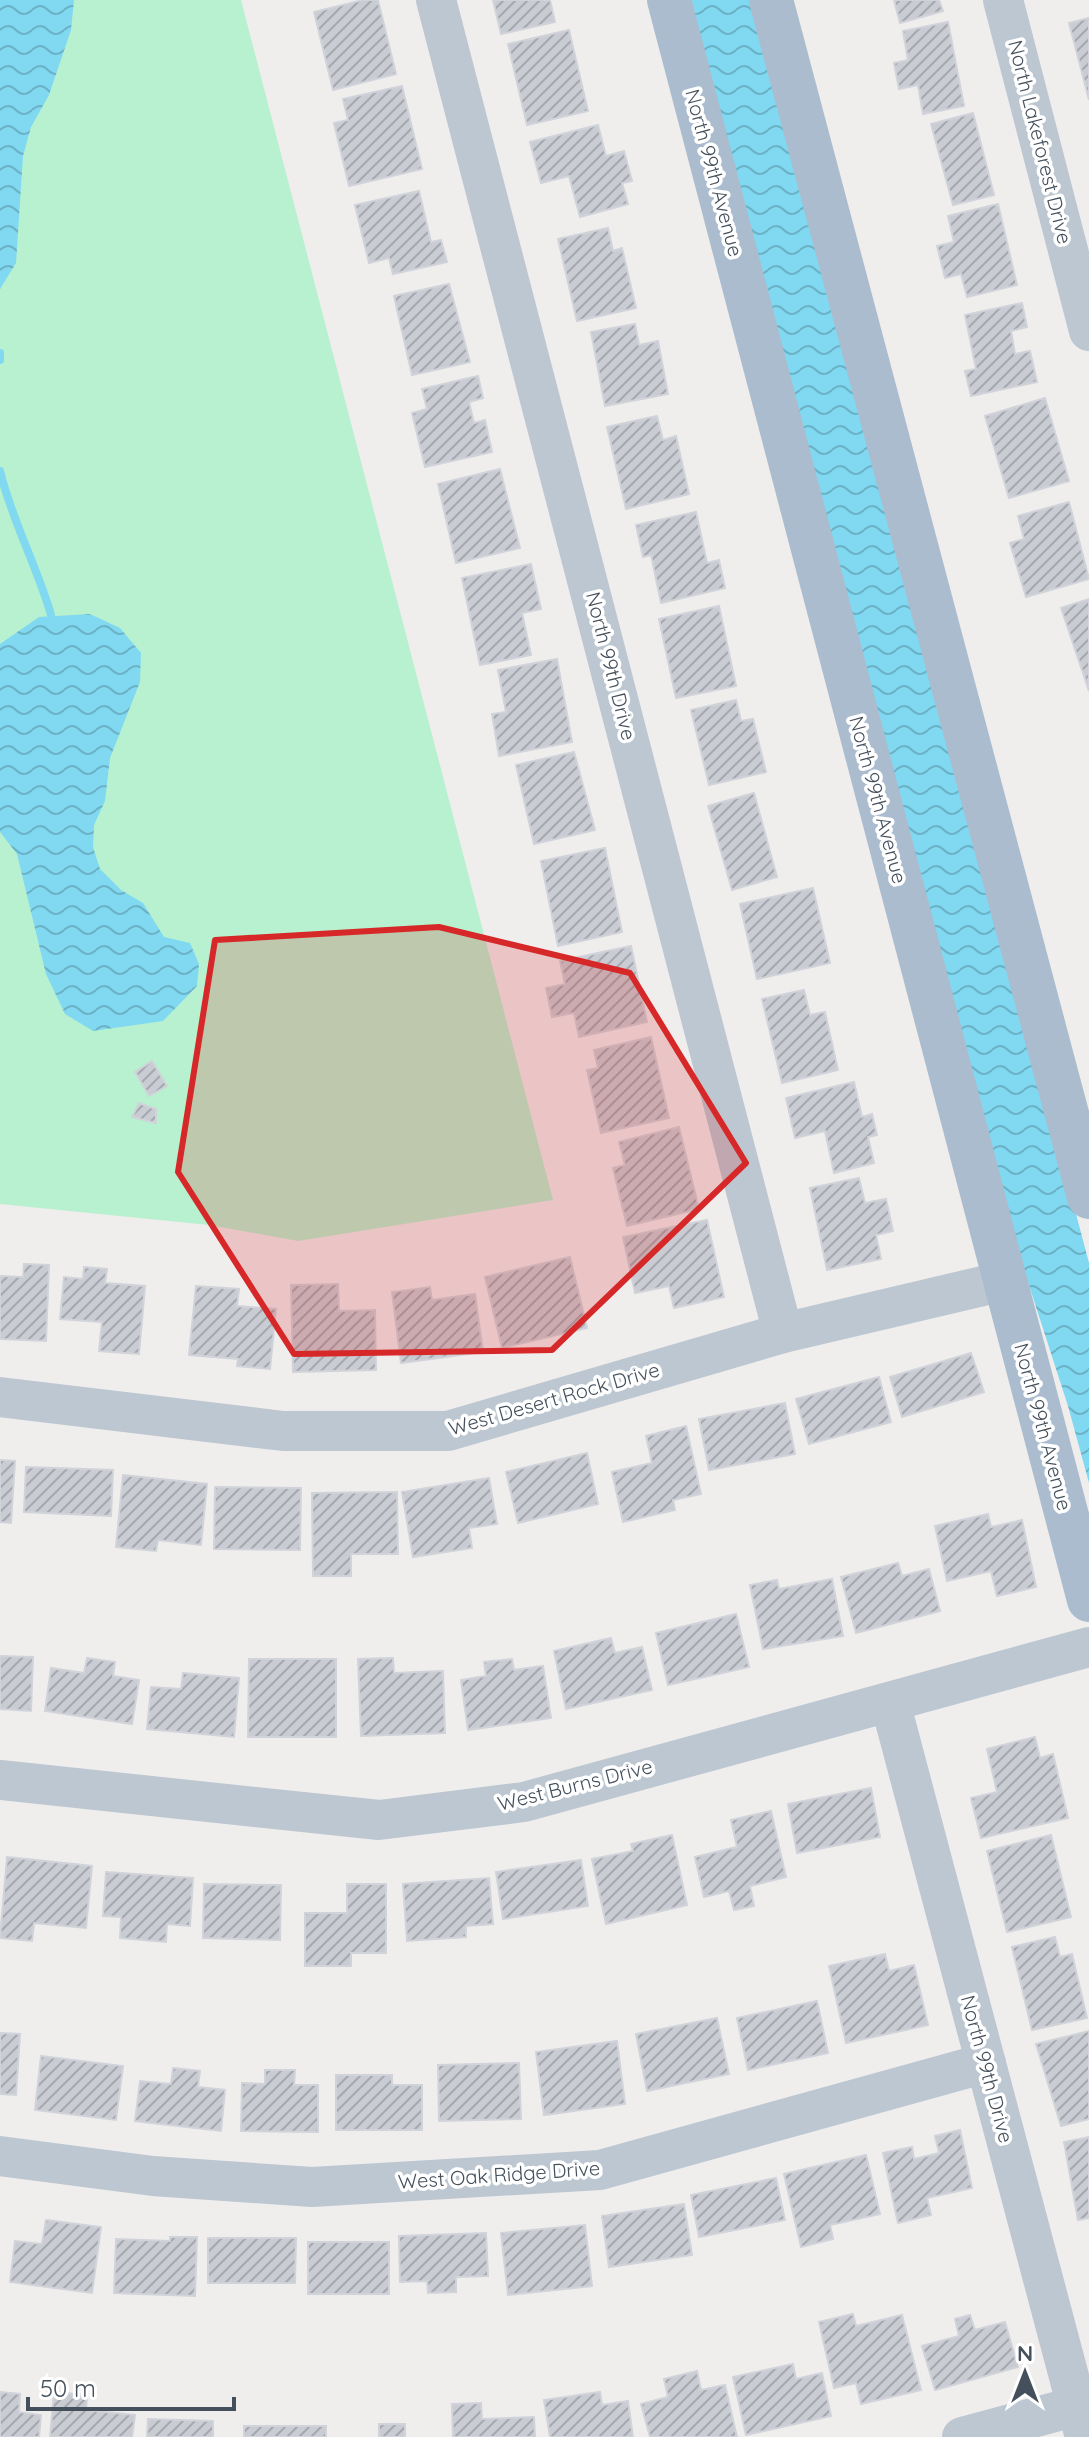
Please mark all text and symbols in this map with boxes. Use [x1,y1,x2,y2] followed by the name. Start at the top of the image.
[1003,37,1078,246] street label: North Lakeforest Drive
[680,86,749,259] street label: North 99th Avenue
[581,589,642,743] street label: North 99th Drive
[844,713,913,886] street label: North 99th Avenue
[1009,1340,1078,1513] street label: North 99th Avenue
[445,1356,662,1441] street label: West Desert Rock Drive
[495,1753,655,1816] street label: West Burns Drive
[956,1992,1019,2146] street label: North 99th Drive
[397,2155,601,2194] street label: West Oak Ridge Drive
[985,2333,1065,2413] north arrow
[1017,2339,1033,2367] text: N
[28,2361,234,2411] scale bar
[40,2373,96,2403] text: 50 m

